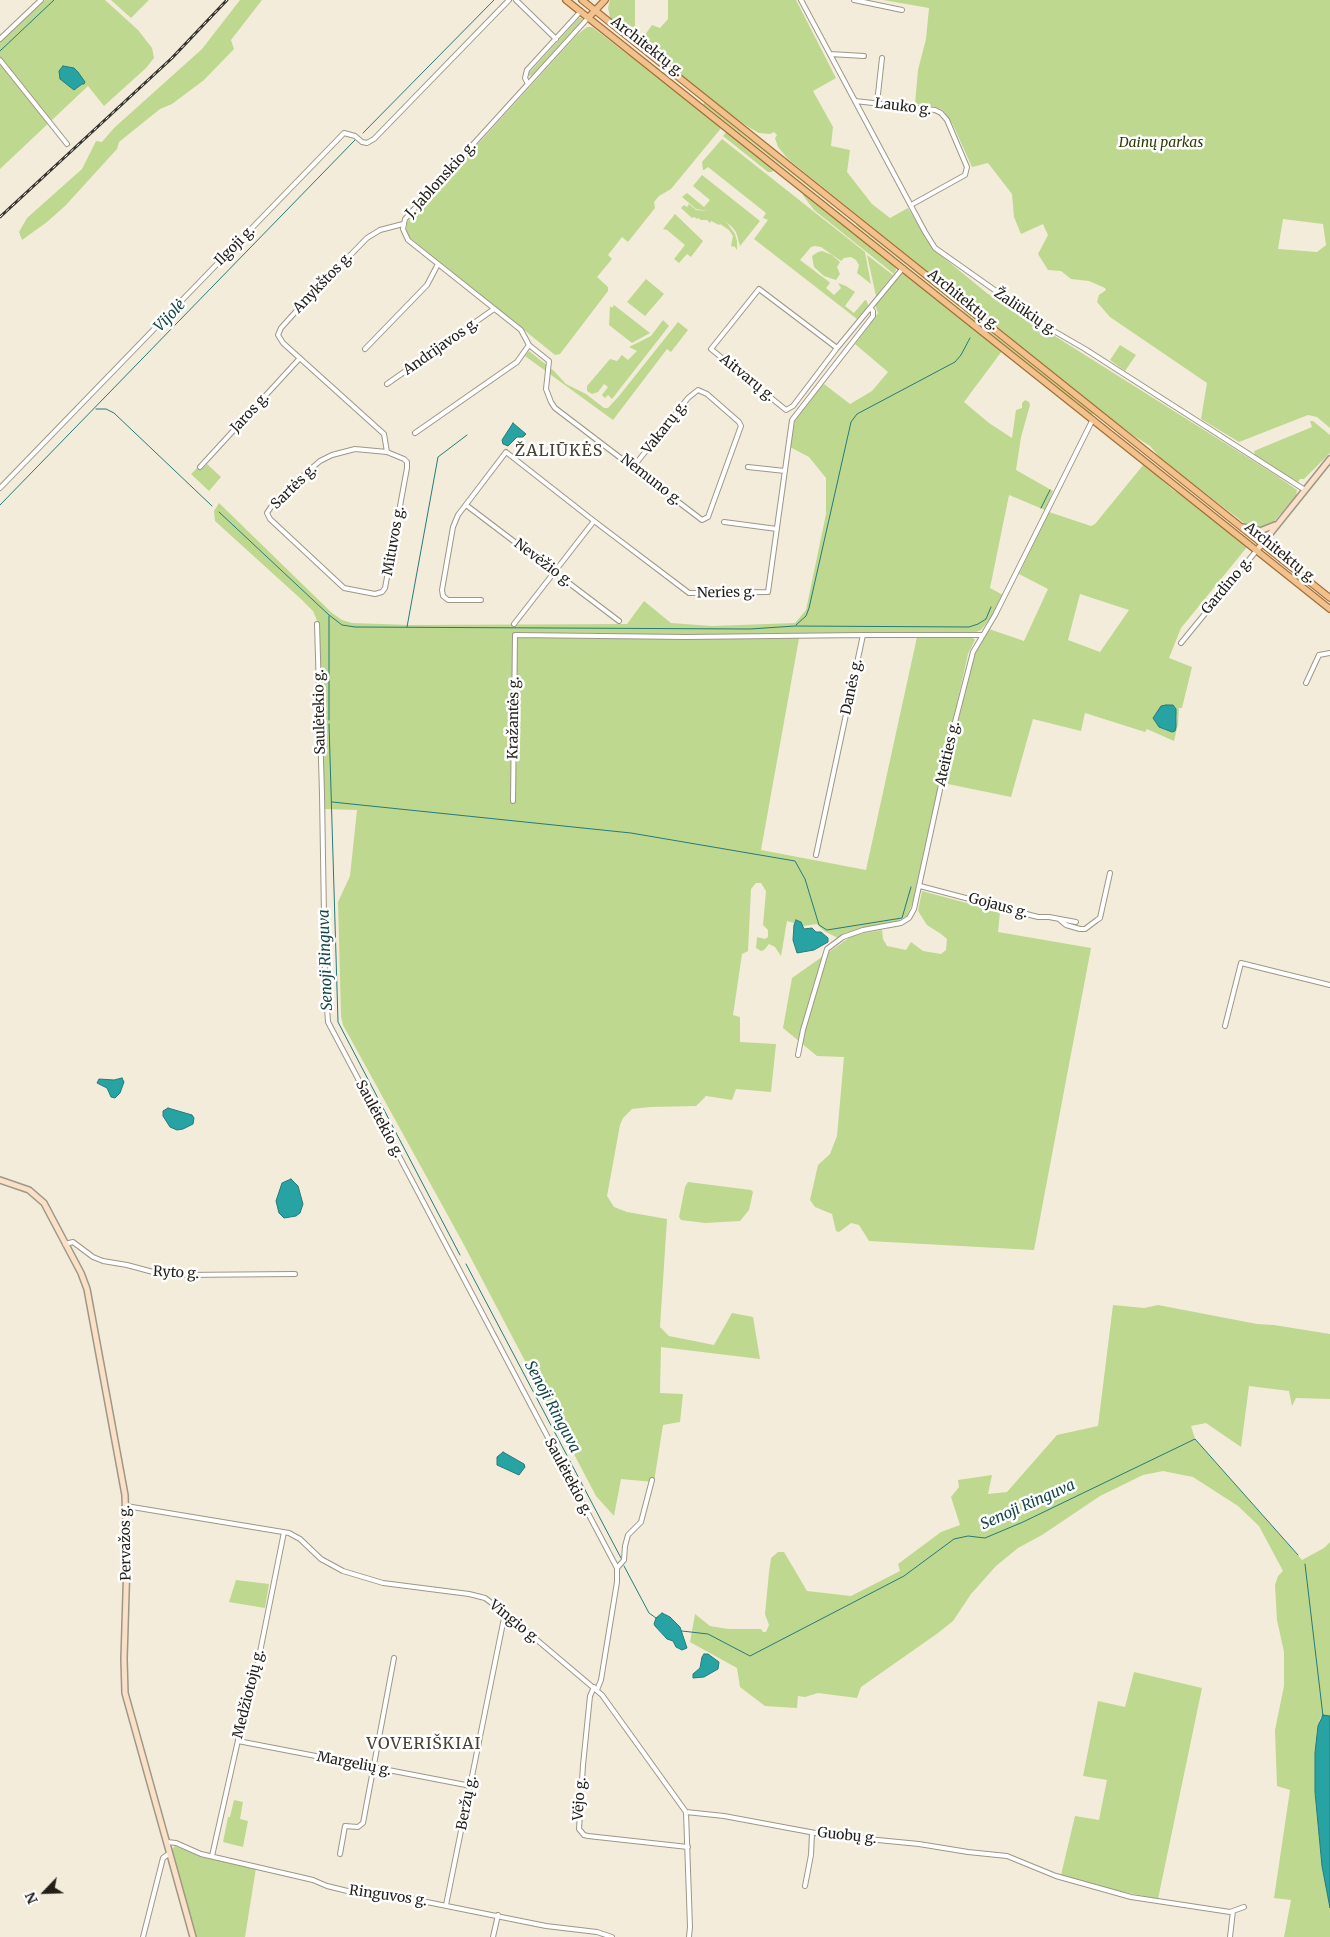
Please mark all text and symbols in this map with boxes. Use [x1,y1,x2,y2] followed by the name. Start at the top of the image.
[608,14,686,80] street label: Architektų g.
[874,95,932,119] street label: Lauko g.
[1119,135,1203,151] park label: Dainų parkas
[402,138,480,222] street label: J. Jablonskio g.
[212,223,258,269] street label: Ilgoji g.
[290,249,356,317] street label: Anykštos g.
[924,266,1002,334] street label: Architektų g.
[991,285,1059,339] street label: Žaliūkių g.
[150,296,190,336] water label: Vijolė
[400,315,482,379] street label: Andrijavos g.
[716,351,778,405] street label: Aitvarų g.
[227,390,273,436] street label: Jaros g.
[639,398,691,458] street label: Vakarų g.
[514,441,604,461] district label: ŽALIŪKĖS
[617,451,685,509] street label: Nemuno g.
[268,461,320,513] street label: Sartės g.
[380,505,408,577] street label: Mituvos g.
[1241,519,1319,587] street label: Architektų g.
[511,536,575,590] street label: Nevėžio g.
[1198,554,1256,618] street label: Gardino g.
[697,584,755,602] street label: Neries g.
[838,658,866,716] street label: Danės g.
[311,669,329,755] street label: Saulėtekio g.
[505,676,523,760] street label: Kražantės g.
[932,720,964,788] street label: Ateities g.
[966,890,1030,922] street label: Gojaus g.
[315,909,337,1011] water label: Senoji Ringuva
[352,1077,406,1161] street label: Saulėtekio g.
[153,1263,199,1283] street label: Ryto g.
[520,1358,584,1456] water label: Senoji Ringuva
[541,1435,595,1519] street label: Saulėtekio g.
[978,1476,1078,1534] water label: Senoji Ringuva
[117,1505,135,1581] street label: Pervažos g.
[486,1597,542,1647] street label: Vingio g.
[230,1648,268,1740] street label: Medžiotojų g.
[365,1734,483,1754] district label: VOVERIŠKIAI
[315,1749,393,1779] street label: Margelių g.
[454,1774,480,1832] street label: Beržų g.
[570,1777,590,1821] street label: Vėjo g.
[817,1825,877,1847] street label: Guobų g.
[20,1867,70,1917] north arrow
[348,1882,428,1910] street label: Ringuvos g.
[21,1889,42,1907] text: N

